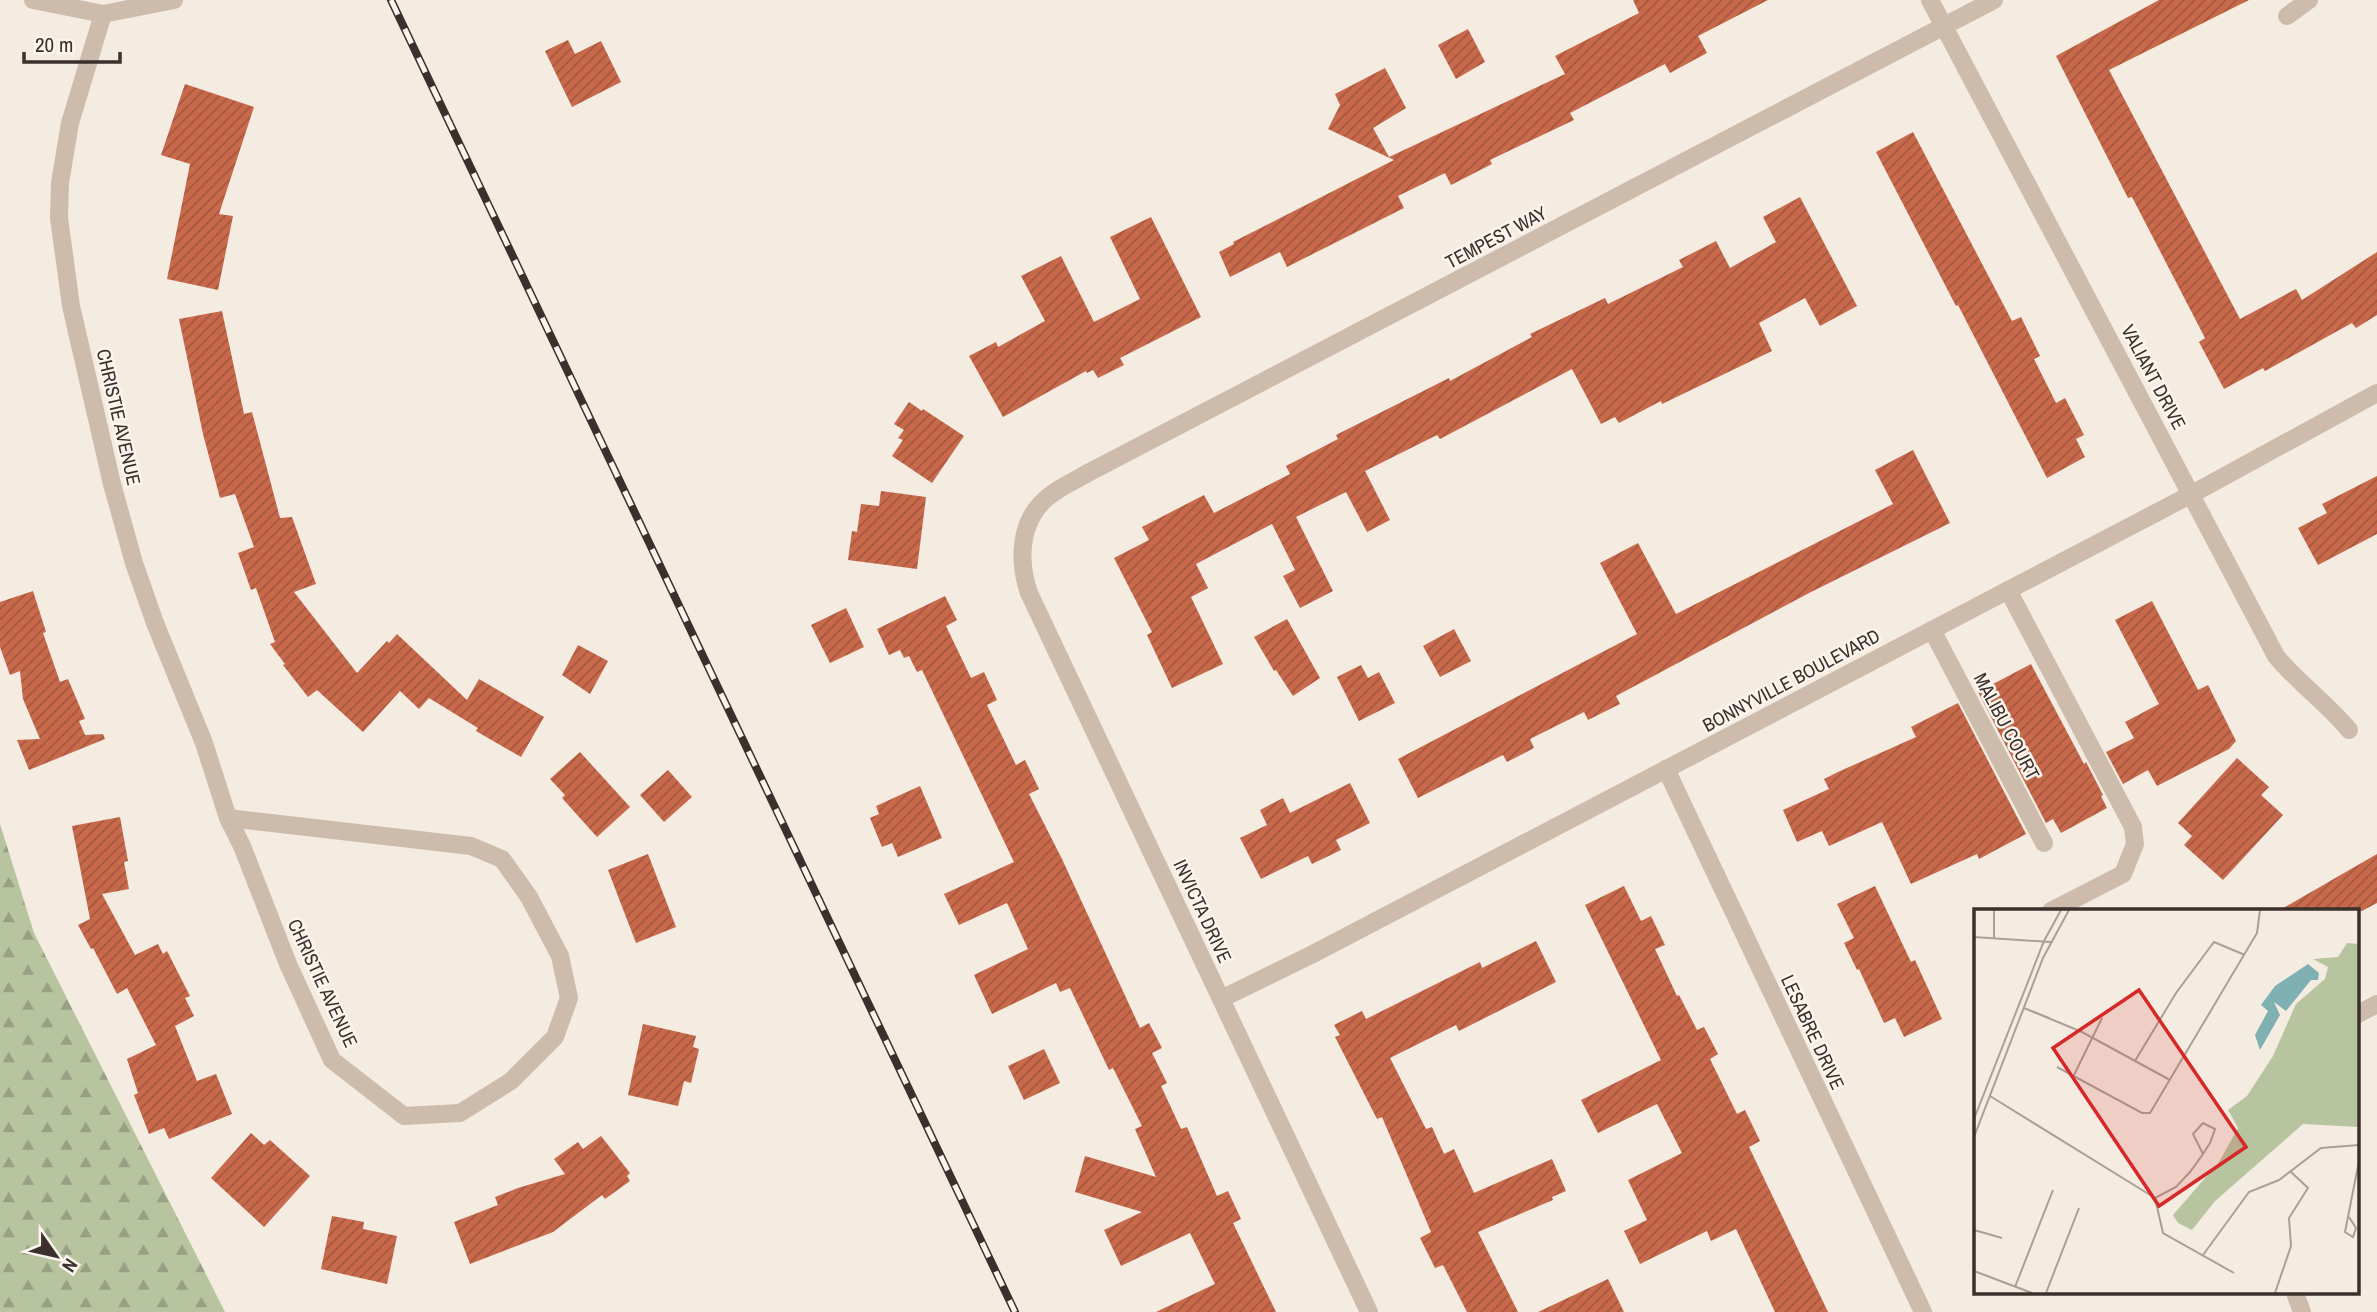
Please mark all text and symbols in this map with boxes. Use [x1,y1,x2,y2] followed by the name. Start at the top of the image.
[24,21,121,65] scale bar
[35,30,73,59] text: 20 m
[1441,199,1552,275] street label: TEMPEST WAY
[2115,320,2193,434] street label: VALIANT DRIVE
[91,346,147,488] street label: CHRISTIE AVENUE
[1698,622,1884,738] street label: BONNYVILLE BOULEVARD
[1968,668,2046,784] street label: MALIBU COURT
[1168,855,1238,967] street label: INVICTA DRIVE
[1974,909,2360,1294] inset map
[282,914,364,1052] street label: CHRISTIE AVENUE
[1775,970,1851,1094] street label: LESABRE DRIVE
[21,1221,91,1291] north arrow
[56,1254,84,1277] text: N

